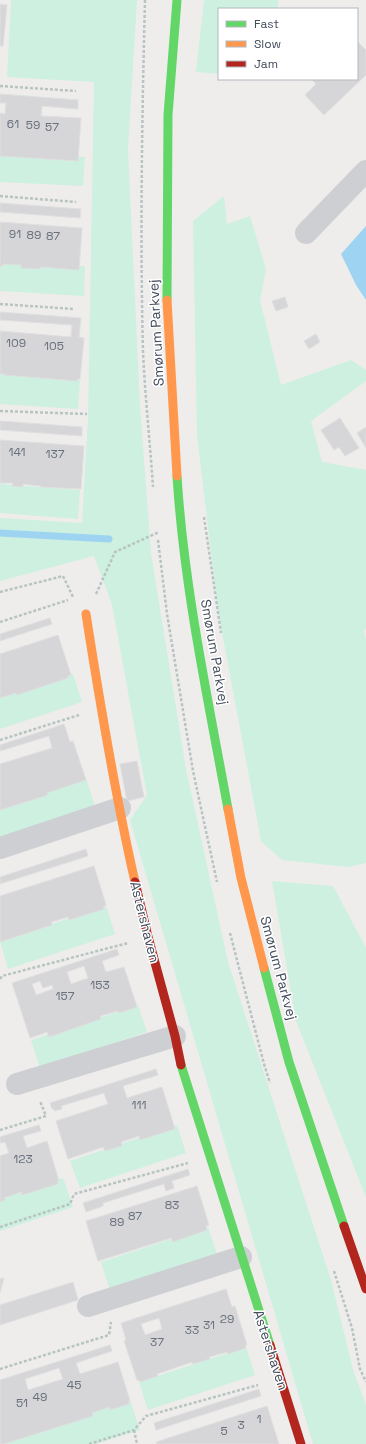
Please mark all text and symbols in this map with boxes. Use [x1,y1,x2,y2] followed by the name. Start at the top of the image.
[218,8,358,80] legend
[254,16,279,32] text: Fast
[254,36,281,52] text: Slow
[254,56,278,72] text: Jam
[7,116,19,132] house number: 61
[26,117,40,133] house number: 59
[45,119,59,135] house number: 57
[9,226,21,242] house number: 91
[27,227,41,243] house number: 89
[46,228,60,244] house number: 87
[144,279,168,387] street label: Smørum Parkvej
[6,335,26,351] house number: 109
[44,338,64,354] house number: 105
[8,444,26,460] house number: 141
[45,446,65,462] house number: 137
[197,598,233,706] street label: Smørum Parkvej
[126,879,164,965] street label: Astershaven
[256,914,302,1022] street label: Smørum Parkvej
[90,977,110,993] house number: 153
[56,988,75,1004] house number: 157
[131,1097,147,1113] house number: 111
[13,1151,33,1167] house number: 123
[165,1197,179,1213] house number: 83
[128,1208,142,1224] house number: 87
[110,1214,124,1230] house number: 89
[250,1308,292,1392] street label: Astershaven
[220,1311,234,1327] house number: 29
[203,1317,215,1333] house number: 31
[185,1322,199,1338] house number: 33
[150,1334,164,1350] house number: 37
[67,1377,81,1393] house number: 45
[33,1389,47,1405] house number: 49
[16,1395,28,1411] house number: 51
[256,1411,262,1427] house number: 1
[237,1417,245,1433] house number: 3
[220,1423,228,1439] house number: 5

